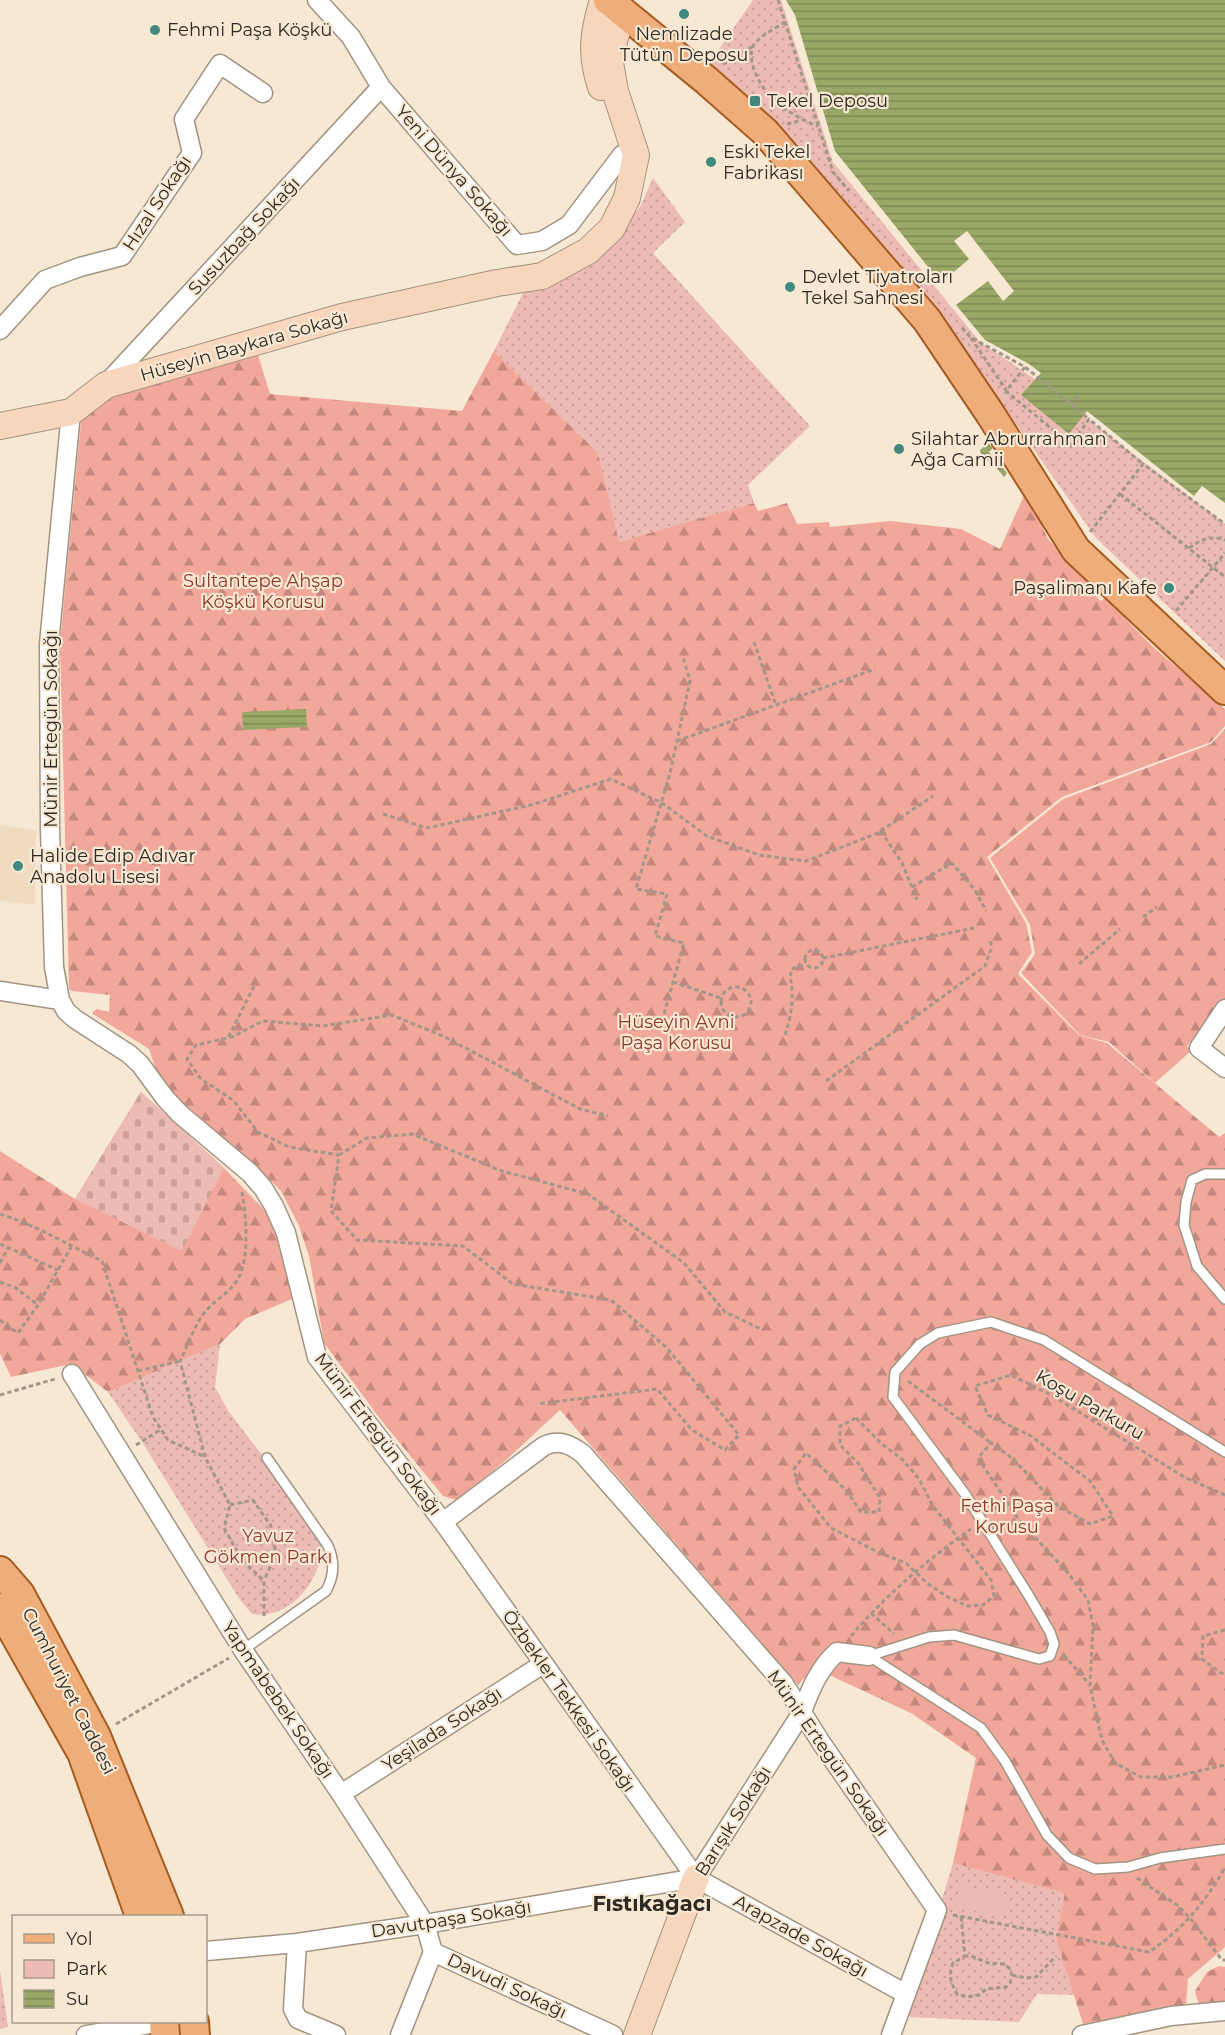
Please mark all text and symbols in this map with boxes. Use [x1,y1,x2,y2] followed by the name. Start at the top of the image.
[677,7,691,21] marker: Nemlizade Tütün Deposu
[167,19,332,41] place label: Fehmi Paşa Köşkü
[148,23,162,37] marker: Fehmi Paşa Köşkü
[620,23,748,66] place label: Nemlizade Tütün Deposu
[767,90,888,112] place label: Tekel Deposu
[748,94,762,108] marker: Tekel Deposu
[391,101,517,241] street label: Yeni Dünya Sokağı
[723,141,810,184] place label: Eski Tekel Fabrikası
[118,151,196,255] street label: Hızal Sokağı
[704,155,718,169] marker: Eski Tekel Fabrikası
[184,172,304,300] street label: Susuzbağ Sokağı
[802,266,953,309] place label: Devlet Tiyatroları Tekel Sahnesi
[783,280,797,294] marker: Devlet Tiyatroları Tekel Sahnesi
[138,306,350,386] street label: Hüseyin Baykara Sokağı
[911,428,1107,471] place label: Silahtar Abrurrahman Ağa Camii
[892,442,906,456] marker: Silahtar Abrurrahman Ağa Camii
[183,570,343,613] park label: Sultantepe Ahşap Köşkü Korusu
[1013,577,1157,599] place label: Paşalimanı Kafe
[1162,581,1176,595] marker: Paşalimanı Kafe
[40,630,62,828] street label: Münir Ertegün Sokağı
[30,845,196,888] place label: Halide Edip Adıvar Anadolu Lisesi
[11,859,25,873] marker: Halide Edip Adıvar Anadolu Lisesi
[618,1011,734,1054] park label: Hüseyin Avni Paşa Korusu
[310,1348,446,1520] street label: Münir Ertegün Sokağı
[1032,1365,1148,1445] street label: Koşu Parkuru
[960,1495,1054,1538] park label: Fethi Paşa Korusu
[204,1525,332,1568] park label: Yavuz Gökmen Parkı
[17,1604,121,1778] street label: Cumhuriyet Caddesi
[498,1606,640,1796] street label: Özbekler Tekkesi Sokağı
[217,1617,339,1783] street label: Yapmabebek Sokağı
[762,1666,894,1840] street label: Münir Ertegün Sokağı
[378,1682,506,1776] street label: Yeşilada Sokağı
[690,1762,776,1880] street label: Barışık Sokağı
[730,1890,872,1982] street label: Arapzade Sokağı
[592,1891,712,1916] district label: Fıstıkağacı
[369,1895,533,1943] street label: Davutpaşa Sokağı
[12,1915,207,2023] legend
[66,1928,92,1950] text: Yol
[444,1949,570,2023] street label: Davudi Sokağı
[66,1958,107,1980] text: Park
[66,1988,89,2010] text: Su

